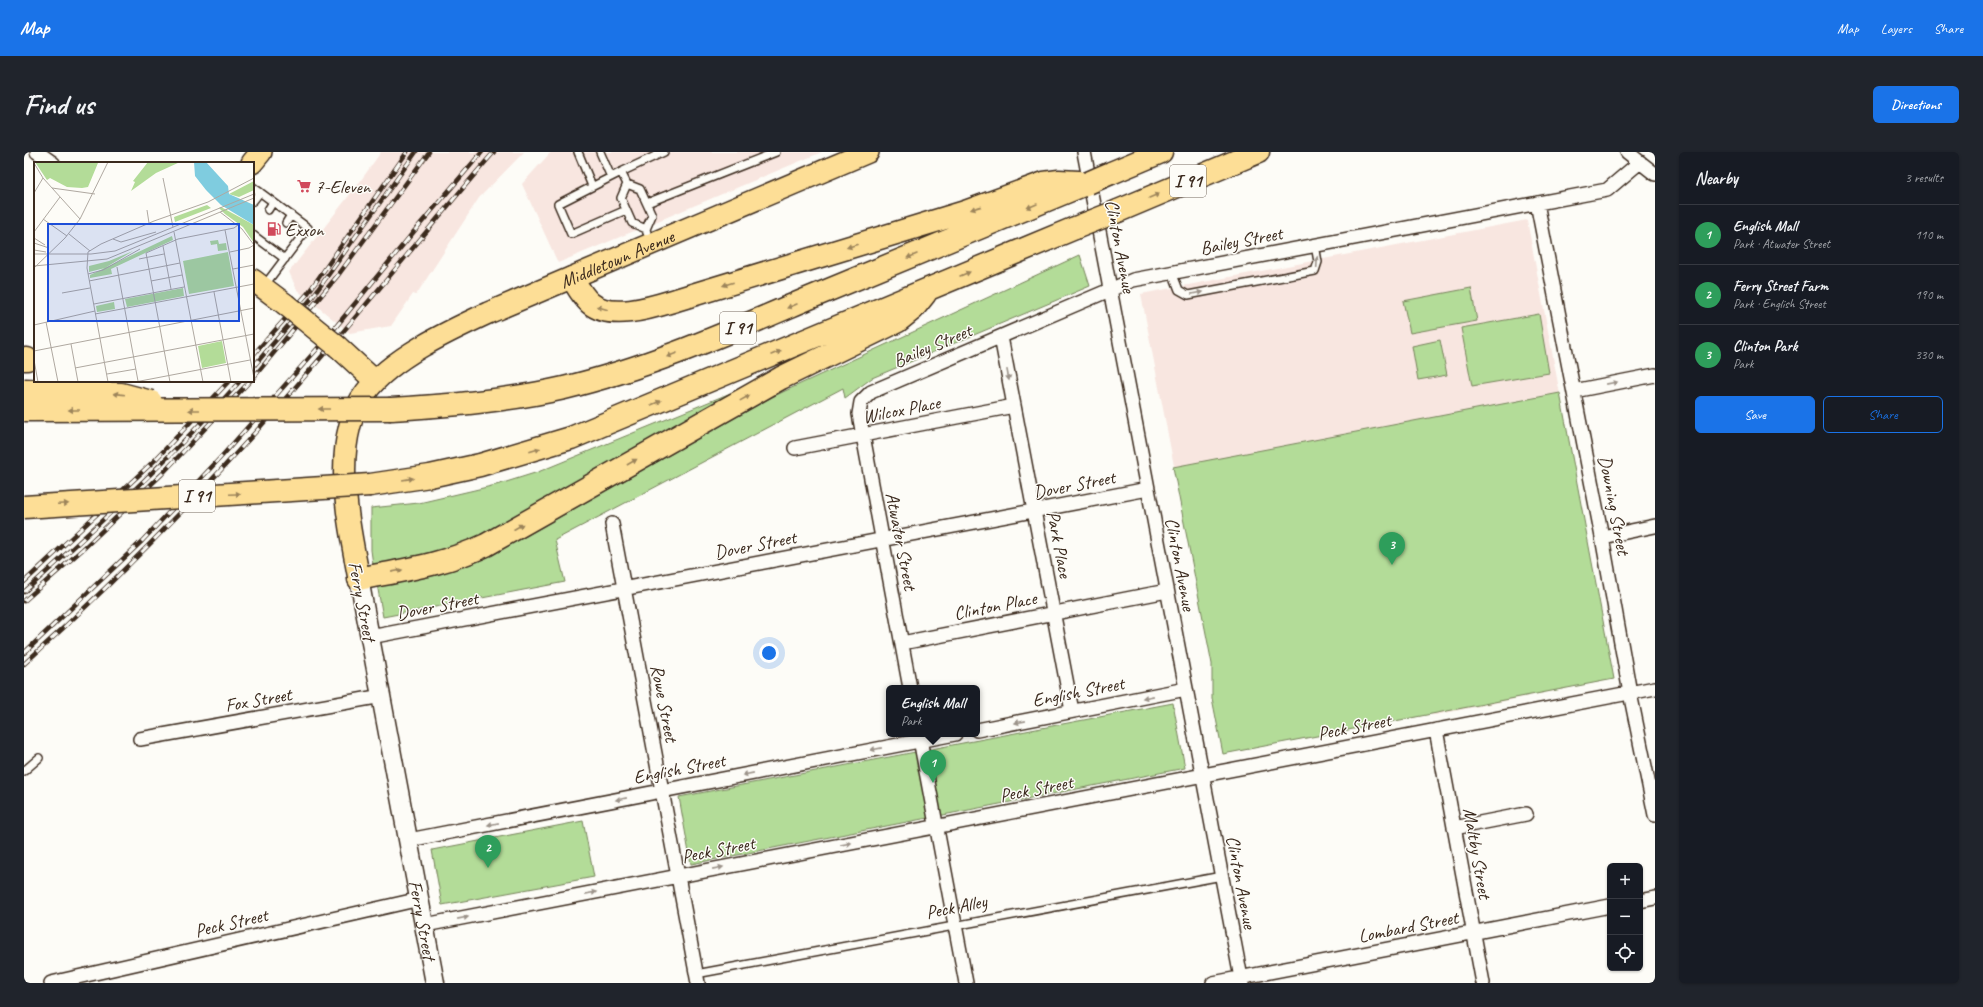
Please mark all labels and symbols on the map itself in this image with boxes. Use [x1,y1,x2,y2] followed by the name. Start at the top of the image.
[34,162,254,382] inset map
[1170,165,1206,197] road number: I 91
[315,175,372,199] place label: 7-Eleven
[296,178,312,194] supermarket icon: 7-Eleven
[1148,192,1160,198] one-way arrow
[1099,198,1141,297] street label: Clinton Avenue
[1026,203,1038,209] one-way arrow
[970,205,982,211] one-way arrow
[285,218,325,242] place label: Exxon
[266,221,282,237] fuel station icon: Exxon
[1198,221,1286,261] street label: Bailey Street
[557,224,679,294] street label: Middletown Avenue
[846,243,858,249] one-way arrow
[906,253,918,259] one-way arrow
[1313,255,1320,268] one-way arrow
[959,271,971,277] one-way arrow
[721,281,733,287] one-way arrow
[1191,290,1203,296] one-way arrow
[786,303,798,309] one-way arrow
[595,305,607,311] one-way arrow
[720,312,756,344] road number: I 91
[889,318,977,373] street label: Bailey Street
[771,350,782,356] one-way arrow
[666,352,678,358] one-way arrow
[1006,369,1012,381] one-way arrow
[1606,380,1619,386] one-way arrow
[860,390,944,429] street label: Wilcox Place
[113,391,125,397] one-way arrow
[739,395,751,402] one-way arrow
[651,400,662,406] one-way arrow
[317,406,330,412] one-way arrow
[67,407,80,413] one-way arrow
[187,407,200,413] one-way arrow
[529,447,541,453] one-way arrow
[1593,454,1636,558] street label: Downing Street
[626,459,637,466] one-way arrow
[1031,465,1119,505] street label: Dover Street
[402,476,415,482] one-way arrow
[179,480,215,512] road number: I 91
[229,490,241,497] one-way arrow
[880,490,923,594] street label: Atwater Street
[57,501,69,508] one-way arrow
[1041,509,1078,581] street label: Park Place
[1159,516,1201,615] street label: Clinton Avenue
[513,523,524,530] one-way arrow
[712,525,800,565] street label: Dover Street
[1379,532,1405,565] pin: 3
[343,559,382,646] street label: Ferry Street
[391,568,404,574] one-way arrow
[394,586,482,626] street label: Dover Street
[952,586,1040,626] street label: Clinton Place
[759,643,779,663] your location
[645,663,684,746] street label: Rowe Street
[1030,671,1128,713] street label: English Street
[223,682,295,718] street label: Fox Street
[1141,694,1154,700] one-way arrow
[1316,708,1394,746] street label: Peck Street
[1014,719,1026,725] one-way arrow
[870,747,882,753] one-way arrow
[631,748,729,790] street label: English Street
[920,750,946,783] pin: 1
[998,770,1076,808] street label: Peck Street
[742,772,754,778] one-way arrow
[614,796,627,802] one-way arrow
[1457,806,1497,902] street label: Maltby Street
[487,821,499,827] one-way arrow
[680,831,758,869] street label: Peck Street
[1220,834,1262,933] street label: Clinton Avenue
[475,835,501,868] pin: 2
[840,840,852,846] one-way arrow
[712,865,724,871] one-way arrow
[403,878,442,965] street label: Ferry Street
[924,889,990,925] street label: Peck Alley
[584,890,597,896] one-way arrow
[193,903,272,943] street label: Peck Street
[1356,905,1462,948] street label: Lombard Street
[457,914,469,920] one-way arrow

